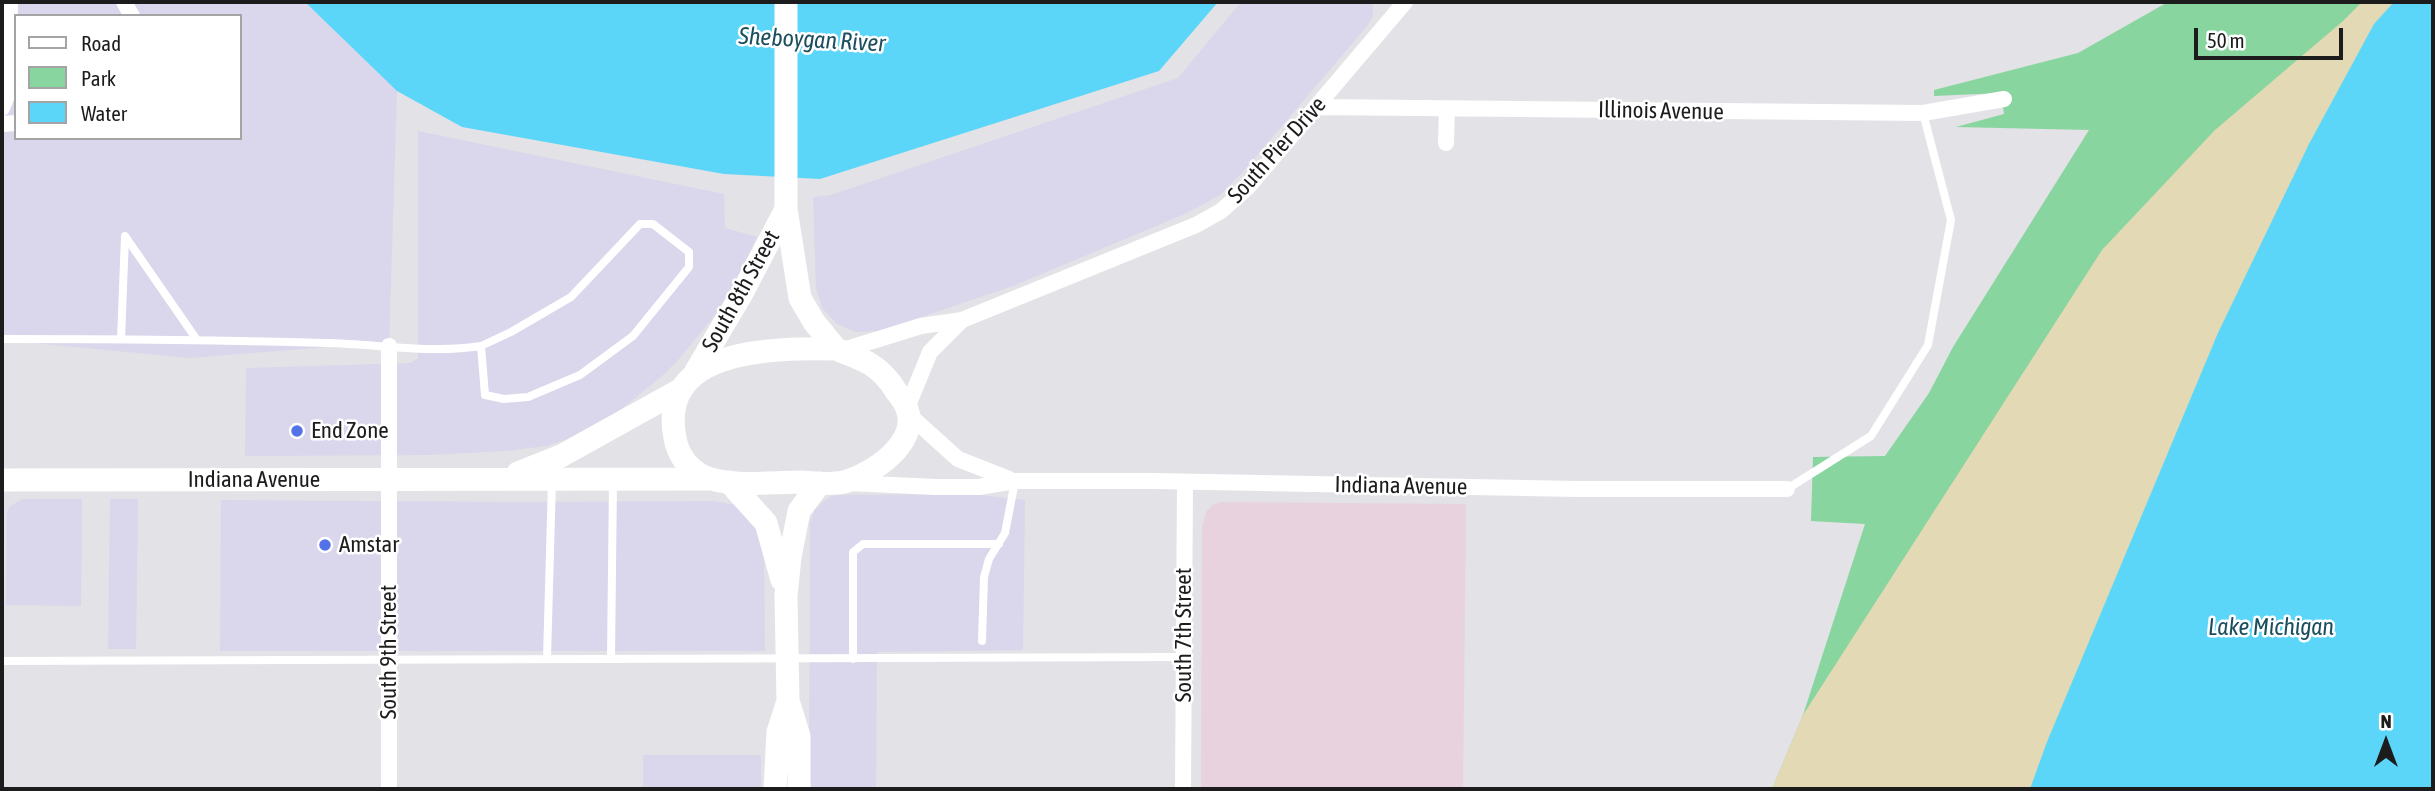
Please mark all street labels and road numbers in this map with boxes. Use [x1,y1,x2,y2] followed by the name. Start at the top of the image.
[1222,91,1332,209] street label: South Pier Drive
[1598,96,1724,126] street label: Illinois Avenue
[696,225,786,357] street label: South 8th Street
[188,466,320,494] street label: Indiana Avenue
[1334,471,1468,501] street label: Indiana Avenue
[1170,568,1198,702] street label: South 7th Street
[375,585,403,719] street label: South 9th Street

